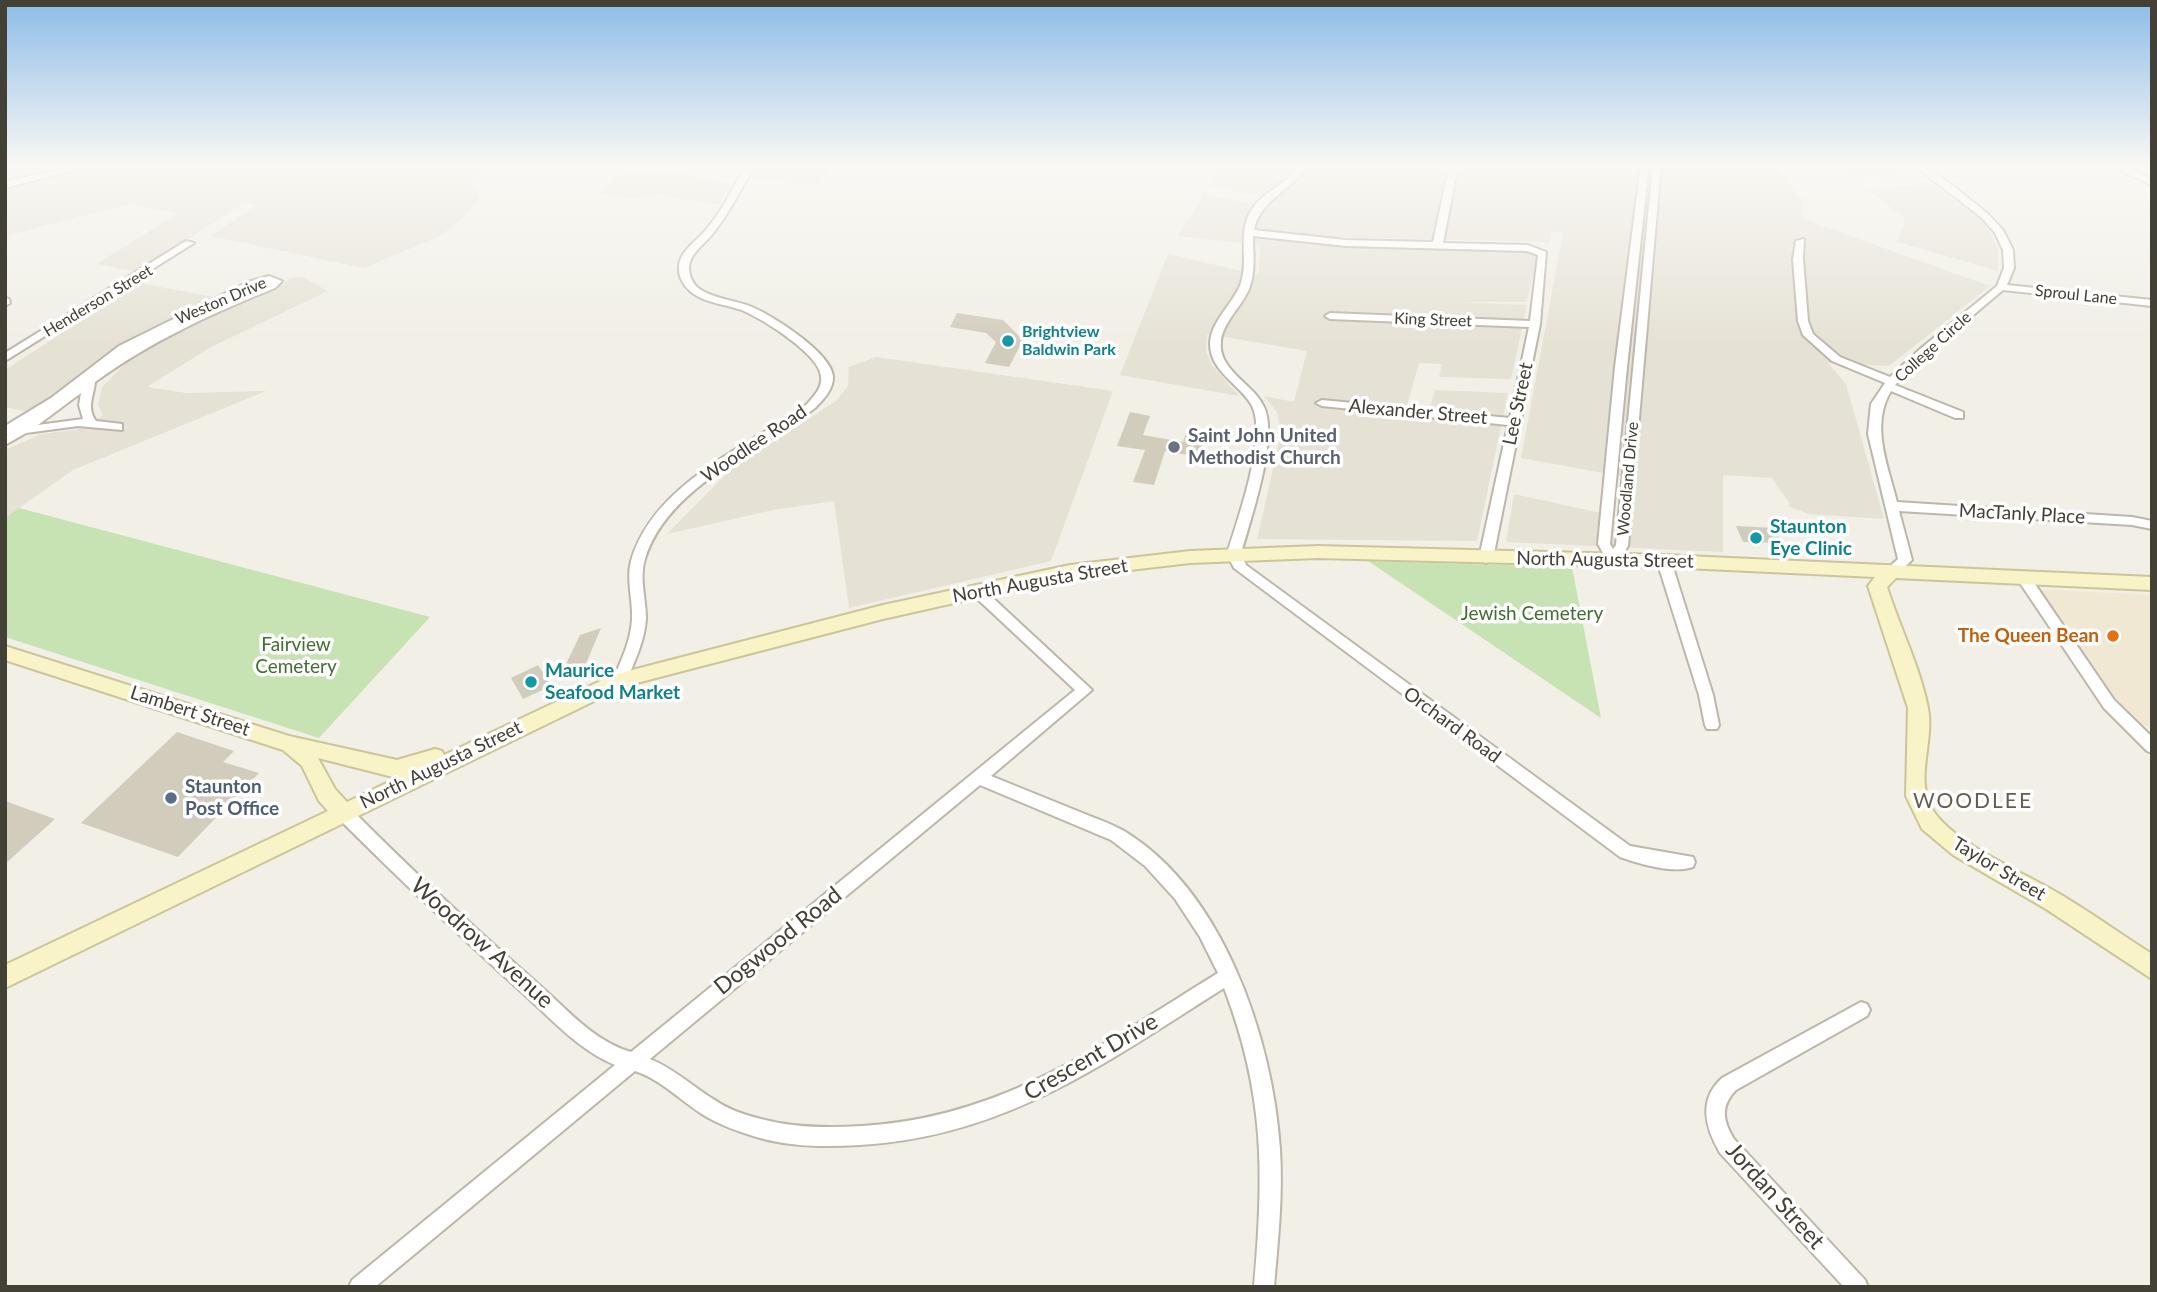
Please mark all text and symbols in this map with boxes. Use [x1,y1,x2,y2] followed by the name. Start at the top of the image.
[40,261,156,341] street label: Henderson Street
[173,273,269,329] street label: Weston Drive
[2034,281,2118,309] street label: Sproul Lane
[1891,308,1975,386] street label: College Circle
[1394,309,1472,331] street label: King Street
[1022,322,1116,360] place label: Brightview Baldwin Park
[1000,333,1016,349] marker: Brightview Baldwin Park
[1498,361,1538,447] street label: Lee Street
[1348,395,1488,429] street label: Alexander Street
[697,400,811,488] street label: Woodlee Road
[1613,421,1643,537] street label: Woodland Drive
[1188,425,1341,469] place label: Saint John United Methodist Church
[1166,439,1182,455] marker: Saint John United Methodist Church
[1958,499,2086,529] street label: MacTanly Place
[1770,516,1852,560] place label: Staunton Eye Clinic
[1748,530,1764,546] marker: Staunton Eye Clinic
[1516,547,1694,573] street label: North Augusta Street
[951,554,1129,608] street label: North Augusta Street
[1461,603,1603,625] park label: Jewish Cemetery
[1958,625,2099,647] place label: The Queen Bean
[2105,628,2121,644] marker: The Queen Bean
[255,634,337,678] park label: Fairview Cemetery
[545,660,680,704] place label: Maurice Seafood Market
[523,674,539,690] marker: Maurice Seafood Market
[127,681,253,741] street label: Lambert Street
[1399,682,1505,768] street label: Orchard Road
[356,716,526,814] street label: North Augusta Street
[185,776,279,820] place label: Staunton Post Office
[1914,788,2032,814] district label: WOODLEE
[163,790,179,806] marker: Staunton Post Office
[1948,832,2050,906] street label: Taylor Street
[405,872,559,1014] street label: Woodrow Avenue
[709,881,847,1001] street label: Dogwood Road
[1019,1008,1163,1106] street label: Crescent Drive
[1720,1137,1830,1255] street label: Jordan Street

